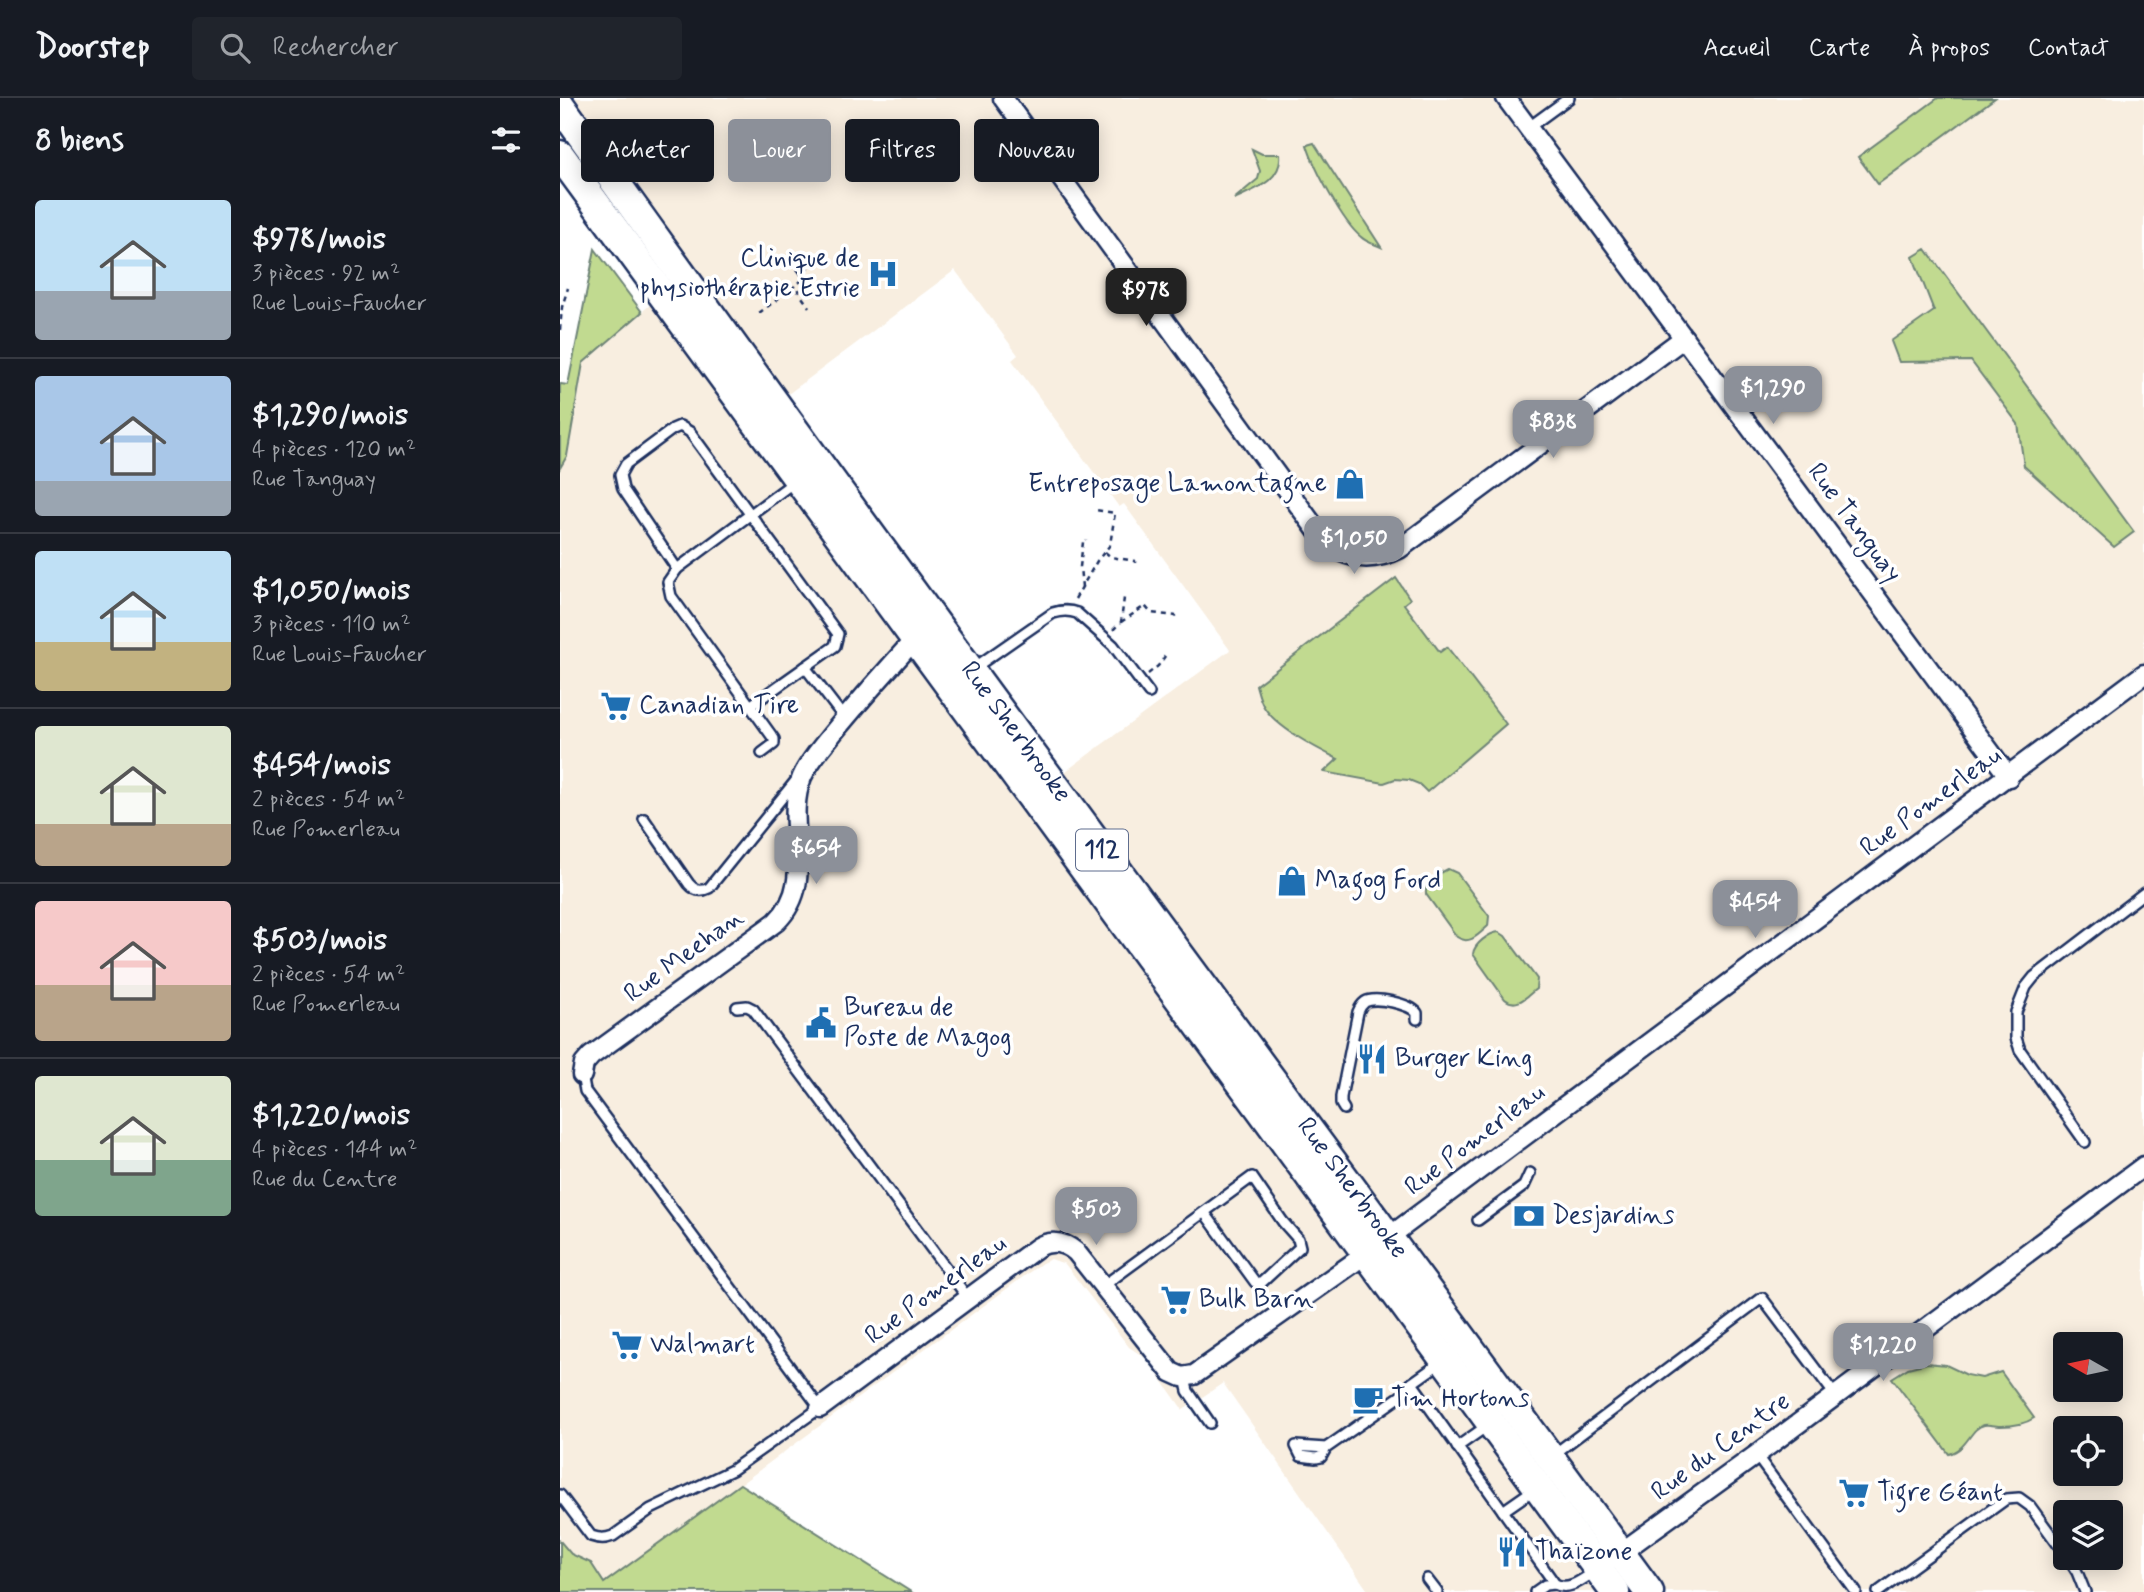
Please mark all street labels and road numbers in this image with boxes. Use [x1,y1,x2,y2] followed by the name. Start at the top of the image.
[1797,456,1909,591] street label: Rue Tanguay
[952,654,1079,810] street label: Rue Sherbrooke
[1853,739,2009,865] street label: Rue Pomerleau
[1076,830,1128,870] road number: 112
[617,901,751,1011] street label: Rue Meehan
[1398,1076,1552,1204] street label: Rue Pomerleau
[1289,1111,1415,1266] street label: Rue Sherbrooke
[858,1227,1014,1353] street label: Rue Pomerleau
[1645,1385,1797,1509] street label: Rue du Centre

